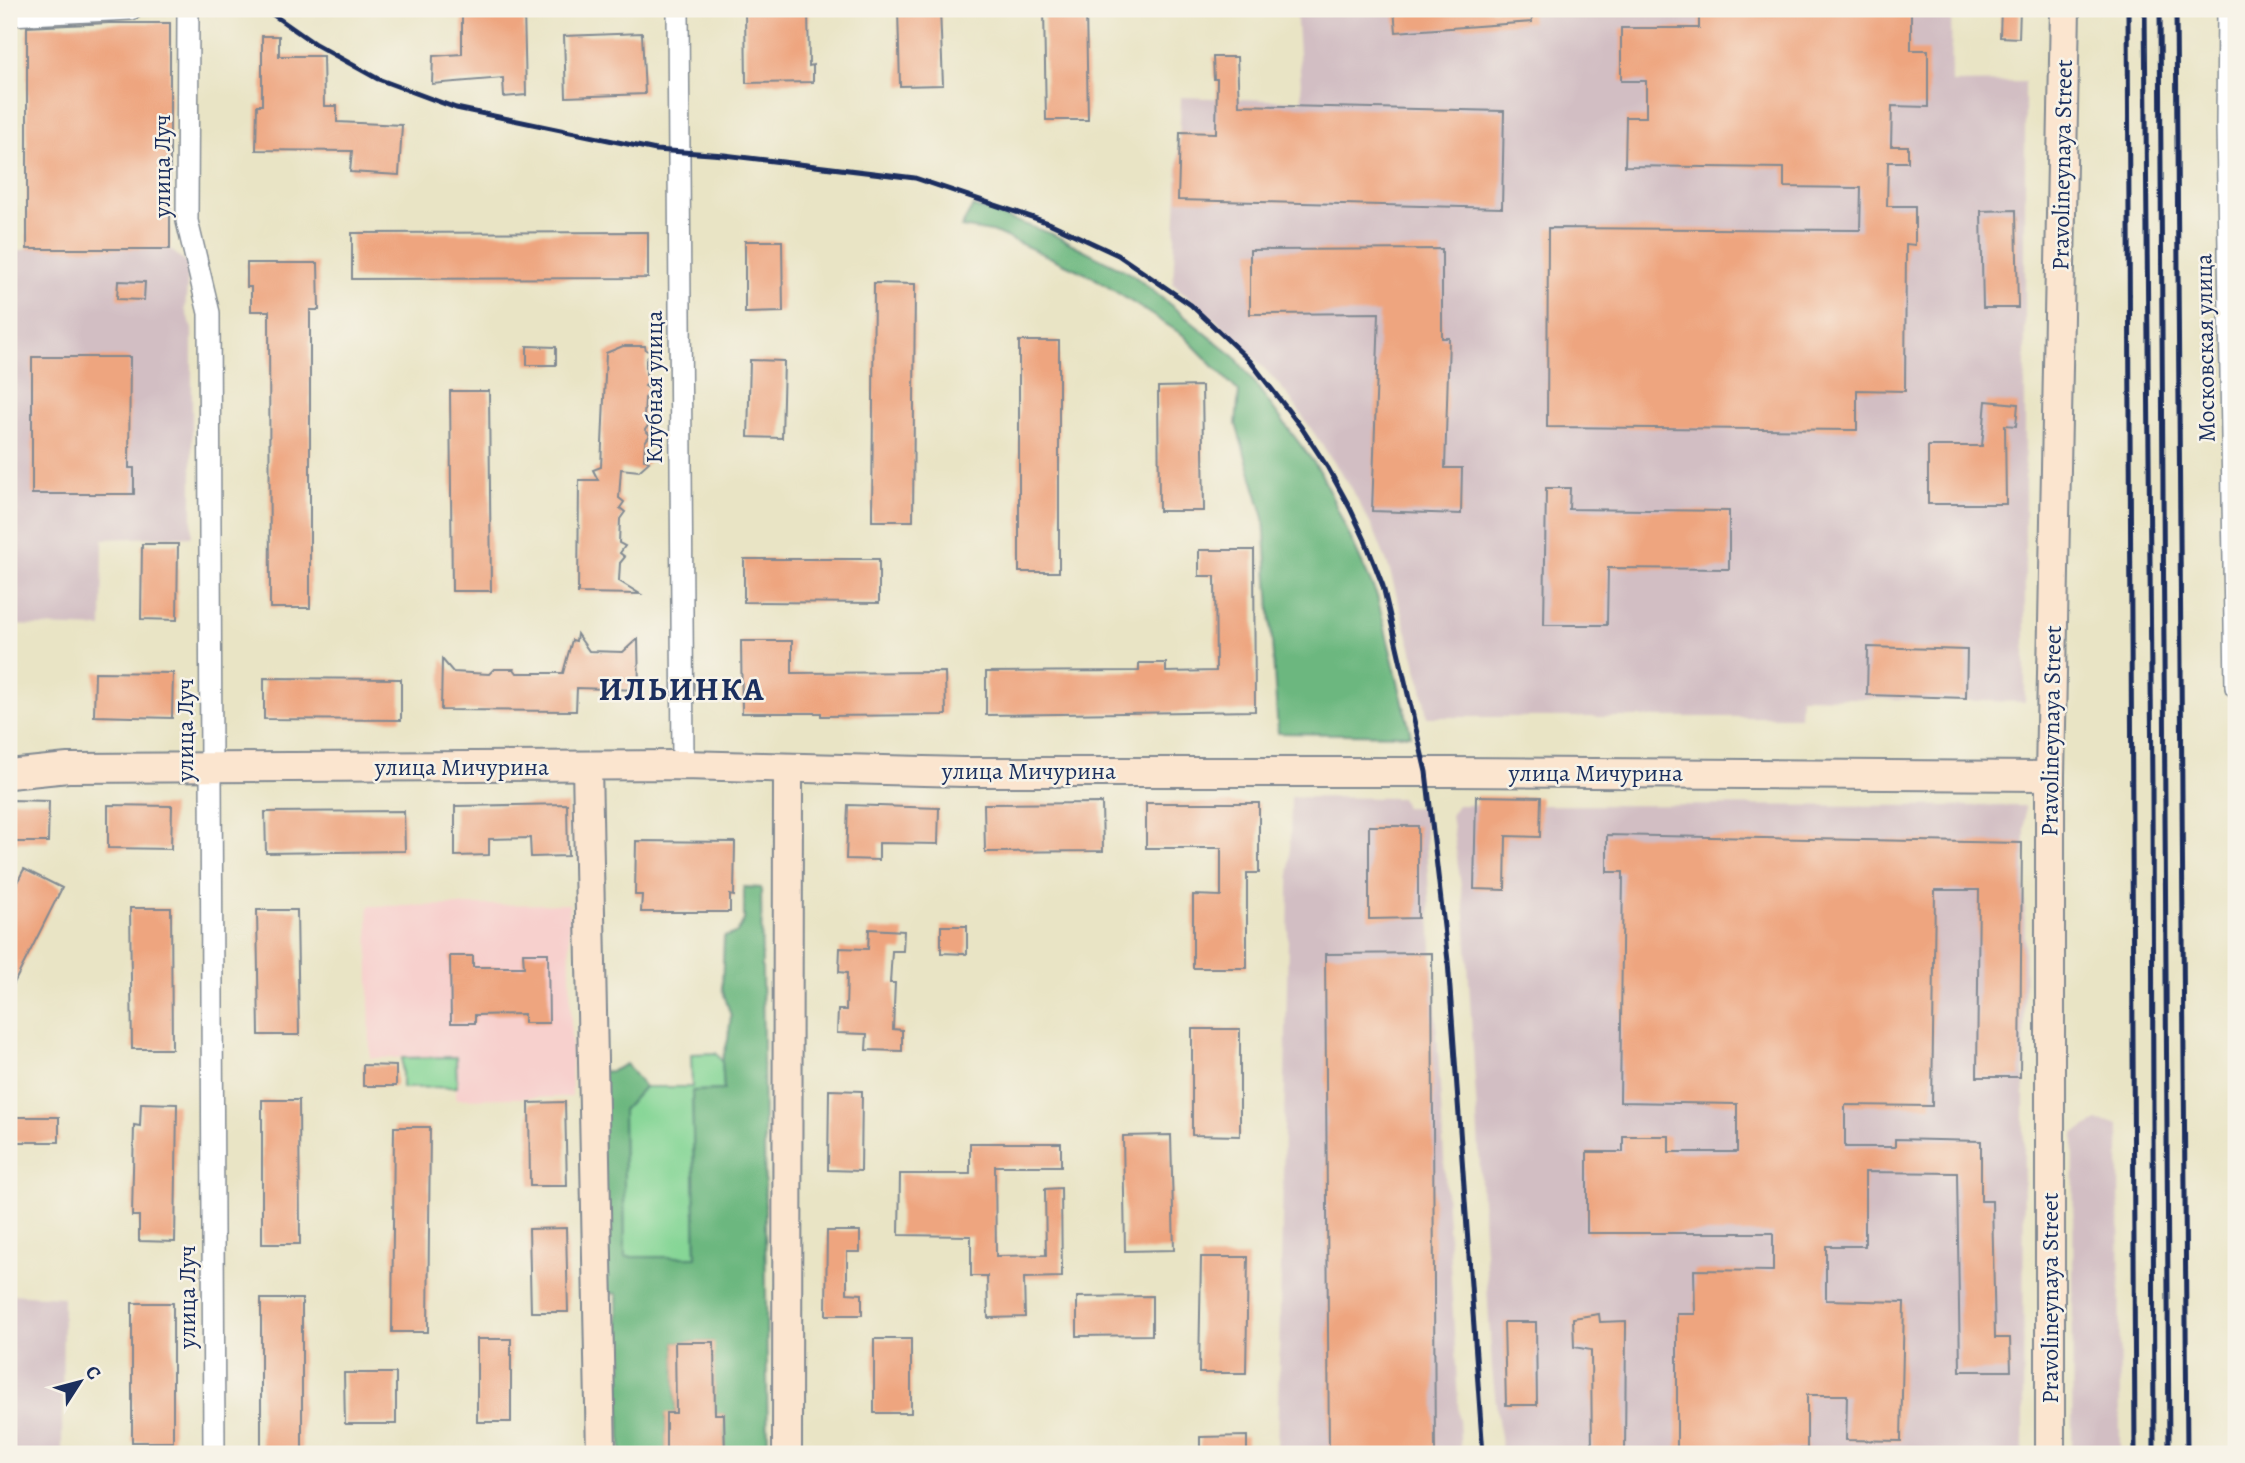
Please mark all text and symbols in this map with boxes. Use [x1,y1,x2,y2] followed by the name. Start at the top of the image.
[2044,59,2080,271] street label: Pravolineynaya Street
[146,114,178,219] street label: улица Луч
[2187,253,2223,443] street label: Московская улица
[638,310,670,464] street label: Клубная улица
[2033,625,2069,837] street label: Pravolineynaya Street
[598,667,766,711] district label: ИЛЬИНКА
[169,678,201,783] street label: улица Луч
[374,751,549,783] street label: улица Мичурина
[941,755,1116,787] street label: улица Мичурина
[1508,757,1683,789] street label: улица Мичурина
[2034,1192,2066,1404] street label: Pravolineynaya Street
[171,1245,203,1350] street label: улица Луч
[46,1348,116,1418] north arrow
[79,1360,107,1385] text: С

